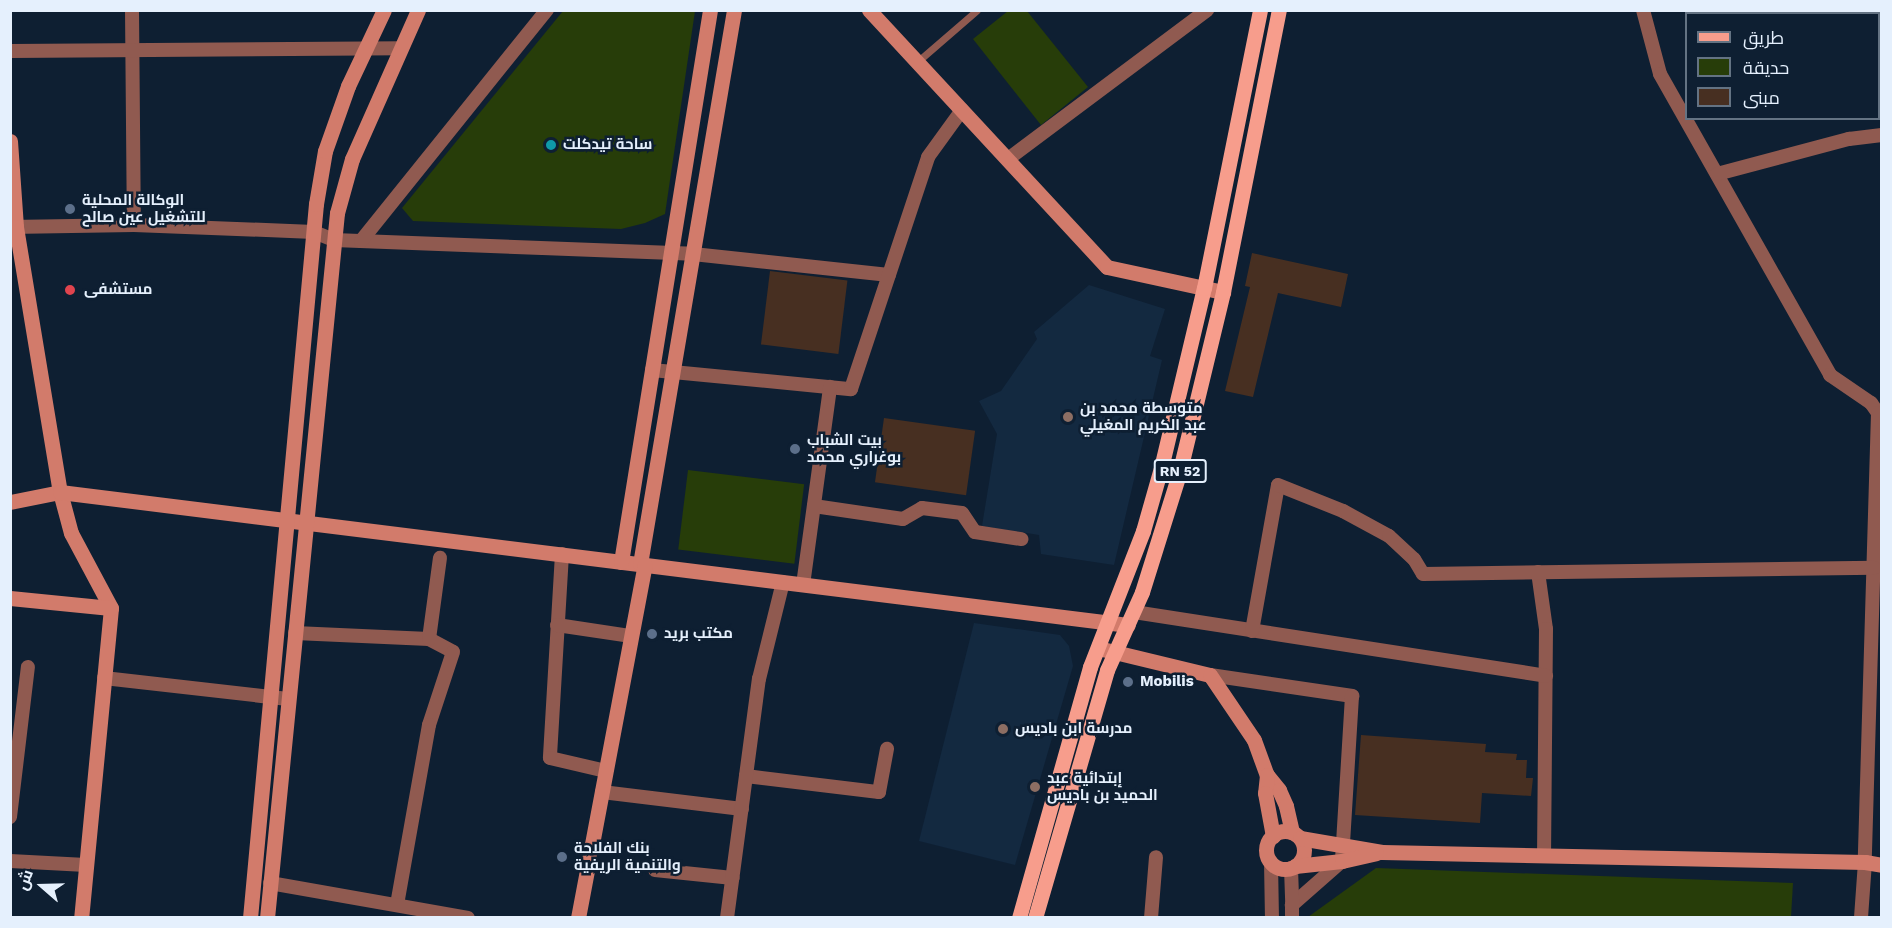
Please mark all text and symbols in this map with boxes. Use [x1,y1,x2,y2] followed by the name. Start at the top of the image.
[1685,12,1880,120] legend
[1743,27,1784,48] text: طريق
[1743,57,1789,78] text: حديقة
[1743,87,1780,108] text: مبنى
[563,136,652,154] place label: ساحة تيدكلت
[544,138,558,152] marker: ساحة تيدكلت
[82,191,206,226] place label: الوكالة المحلية للتشغيل عين صالح
[63,202,77,216] marker: الوكالة المحلية للتشغيل عين صالح
[61,281,79,299] marker: مستشفى
[84,281,153,299] place label: مستشفى
[1080,399,1206,434] place label: متوسطة محمد بن عبد الكريم المغيلي
[1061,410,1075,424] marker: متوسطة محمد بن عبد الكريم المغيلي
[807,431,901,466] place label: بيت الشباب بوغراري محمد
[788,442,802,456] marker: بيت الشباب بوغراري محمد
[1153,460,1207,482] road number: RN 52
[664,625,733,643] place label: مكتب بريد
[645,627,659,641] marker: مكتب بريد
[1140,673,1194,691] place label: Mobilis
[1121,675,1135,689] marker: Mobilis
[1015,720,1132,738] place label: مدرسة ابن باديس
[996,722,1010,736] marker: مدرسة ابن باديس
[1047,769,1158,804] place label: إبتدائية عبد الحميد بن باديس
[1028,780,1042,794] marker: إبتدائية عبد الحميد بن باديس
[574,839,681,874] place label: بنك الفلاحة والتنمية الريفية
[555,850,569,864] marker: بنك الفلاحة والتنمية الريفية
[12,856,72,916] north arrow
[12,867,37,893] text: ش

